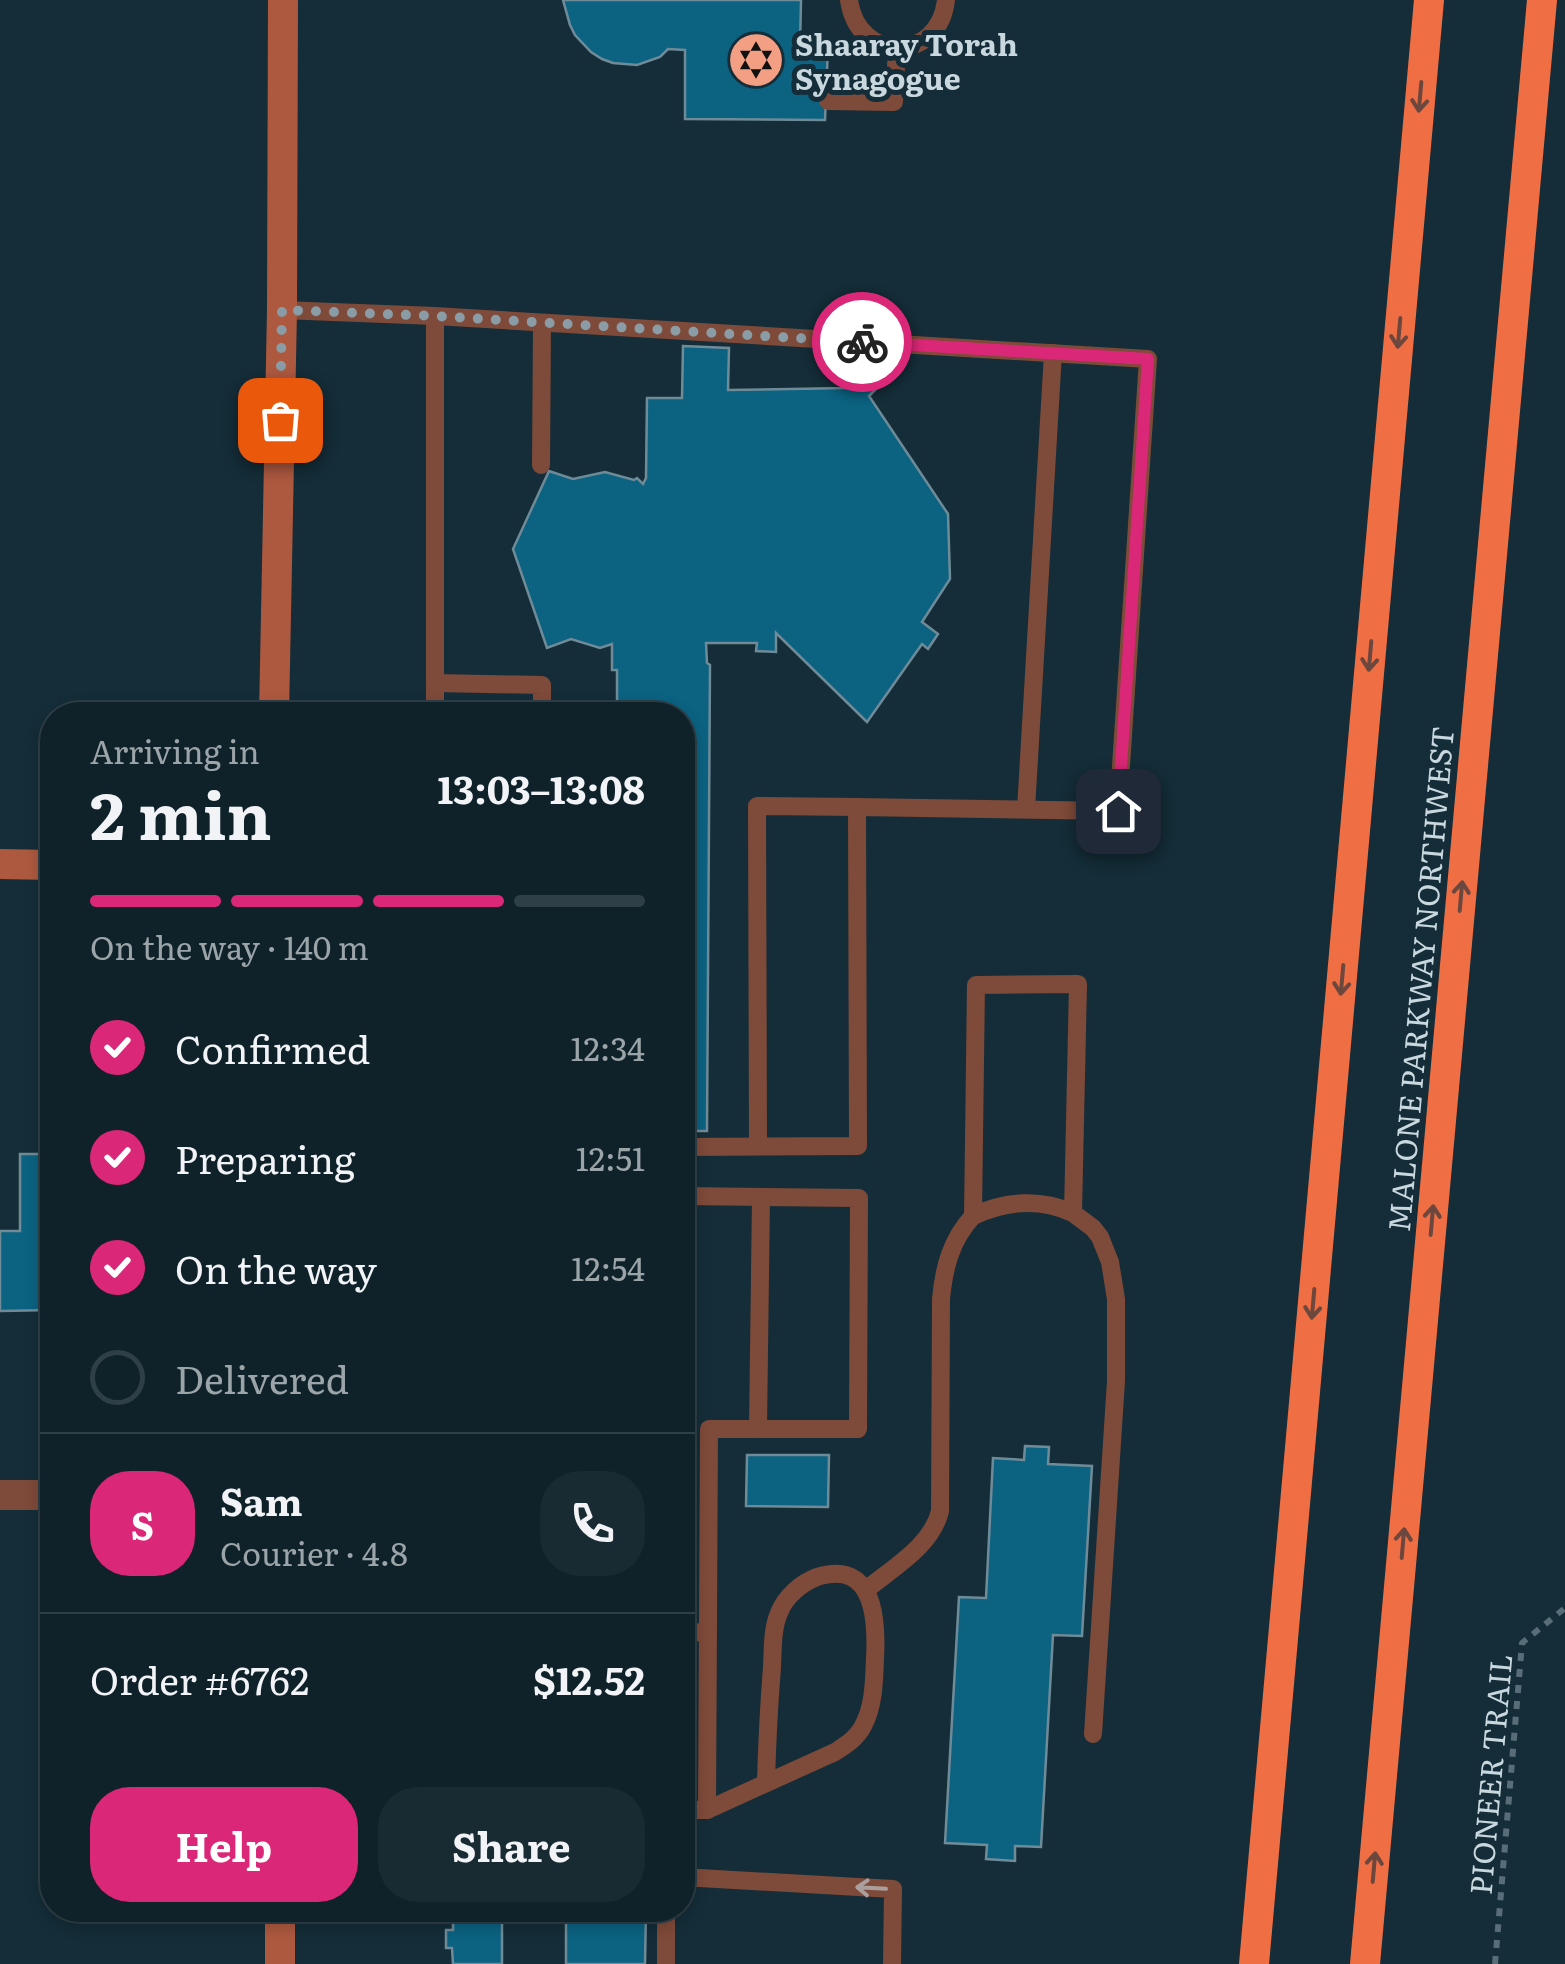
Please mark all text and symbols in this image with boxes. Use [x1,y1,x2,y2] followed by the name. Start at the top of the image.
[795,21,1018,99] place label: Shaaray Torah Synagogue
[726,30,786,90] synagogue icon: Shaaray Torah Synagogue
[1411,81,1430,113] one-way arrow
[812,292,912,392] courier
[835,315,890,370] icon: bike
[1390,316,1409,348] one-way arrow
[238,378,323,463] pin
[253,393,308,448] icon: bag
[1361,640,1380,672] one-way arrow
[1375,724,1463,1234] street label: MALONE PARKWAY NORTHWEST
[90,726,260,774] text: Arriving in
[437,759,645,816] text: 13:03–13:08
[90,763,272,860] text: 2 min
[1076,769,1161,854] pin
[1091,784,1146,839] icon: home
[1452,880,1471,912] one-way arrow
[90,922,369,970] text: On the way · 140 m
[1332,963,1351,996] one-way arrow
[175,1019,370,1076] text: Confirmed
[90,1020,145,1075] icon: check
[571,1023,645,1071] text: 12:34
[175,1129,355,1186] text: Preparing
[90,1130,145,1185] icon: check
[576,1133,645,1181] text: 12:51
[1423,1204,1442,1236] one-way arrow
[175,1239,377,1296] text: On the way
[90,1240,145,1295] icon: check
[571,1243,645,1291] text: 12:54
[1303,1287,1322,1319] one-way arrow
[175,1349,349,1406] text: Delivered
[220,1471,303,1528] text: Sam
[540,1471,645,1576] button: phone
[131,1495,154,1552] text: S
[220,1528,408,1576] text: Courier · 4.8
[1394,1528,1413,1560] one-way arrow
[90,1650,309,1707] text: Order #6762
[533,1650,645,1707] text: $12.52
[1457,1652,1521,1896] street label: PIONEER TRAIL
[90,1787,358,1902] button: Help
[378,1787,645,1902] button: Share
[1364,1851,1383,1883] one-way arrow
[855,1878,887,1897] one-way arrow

